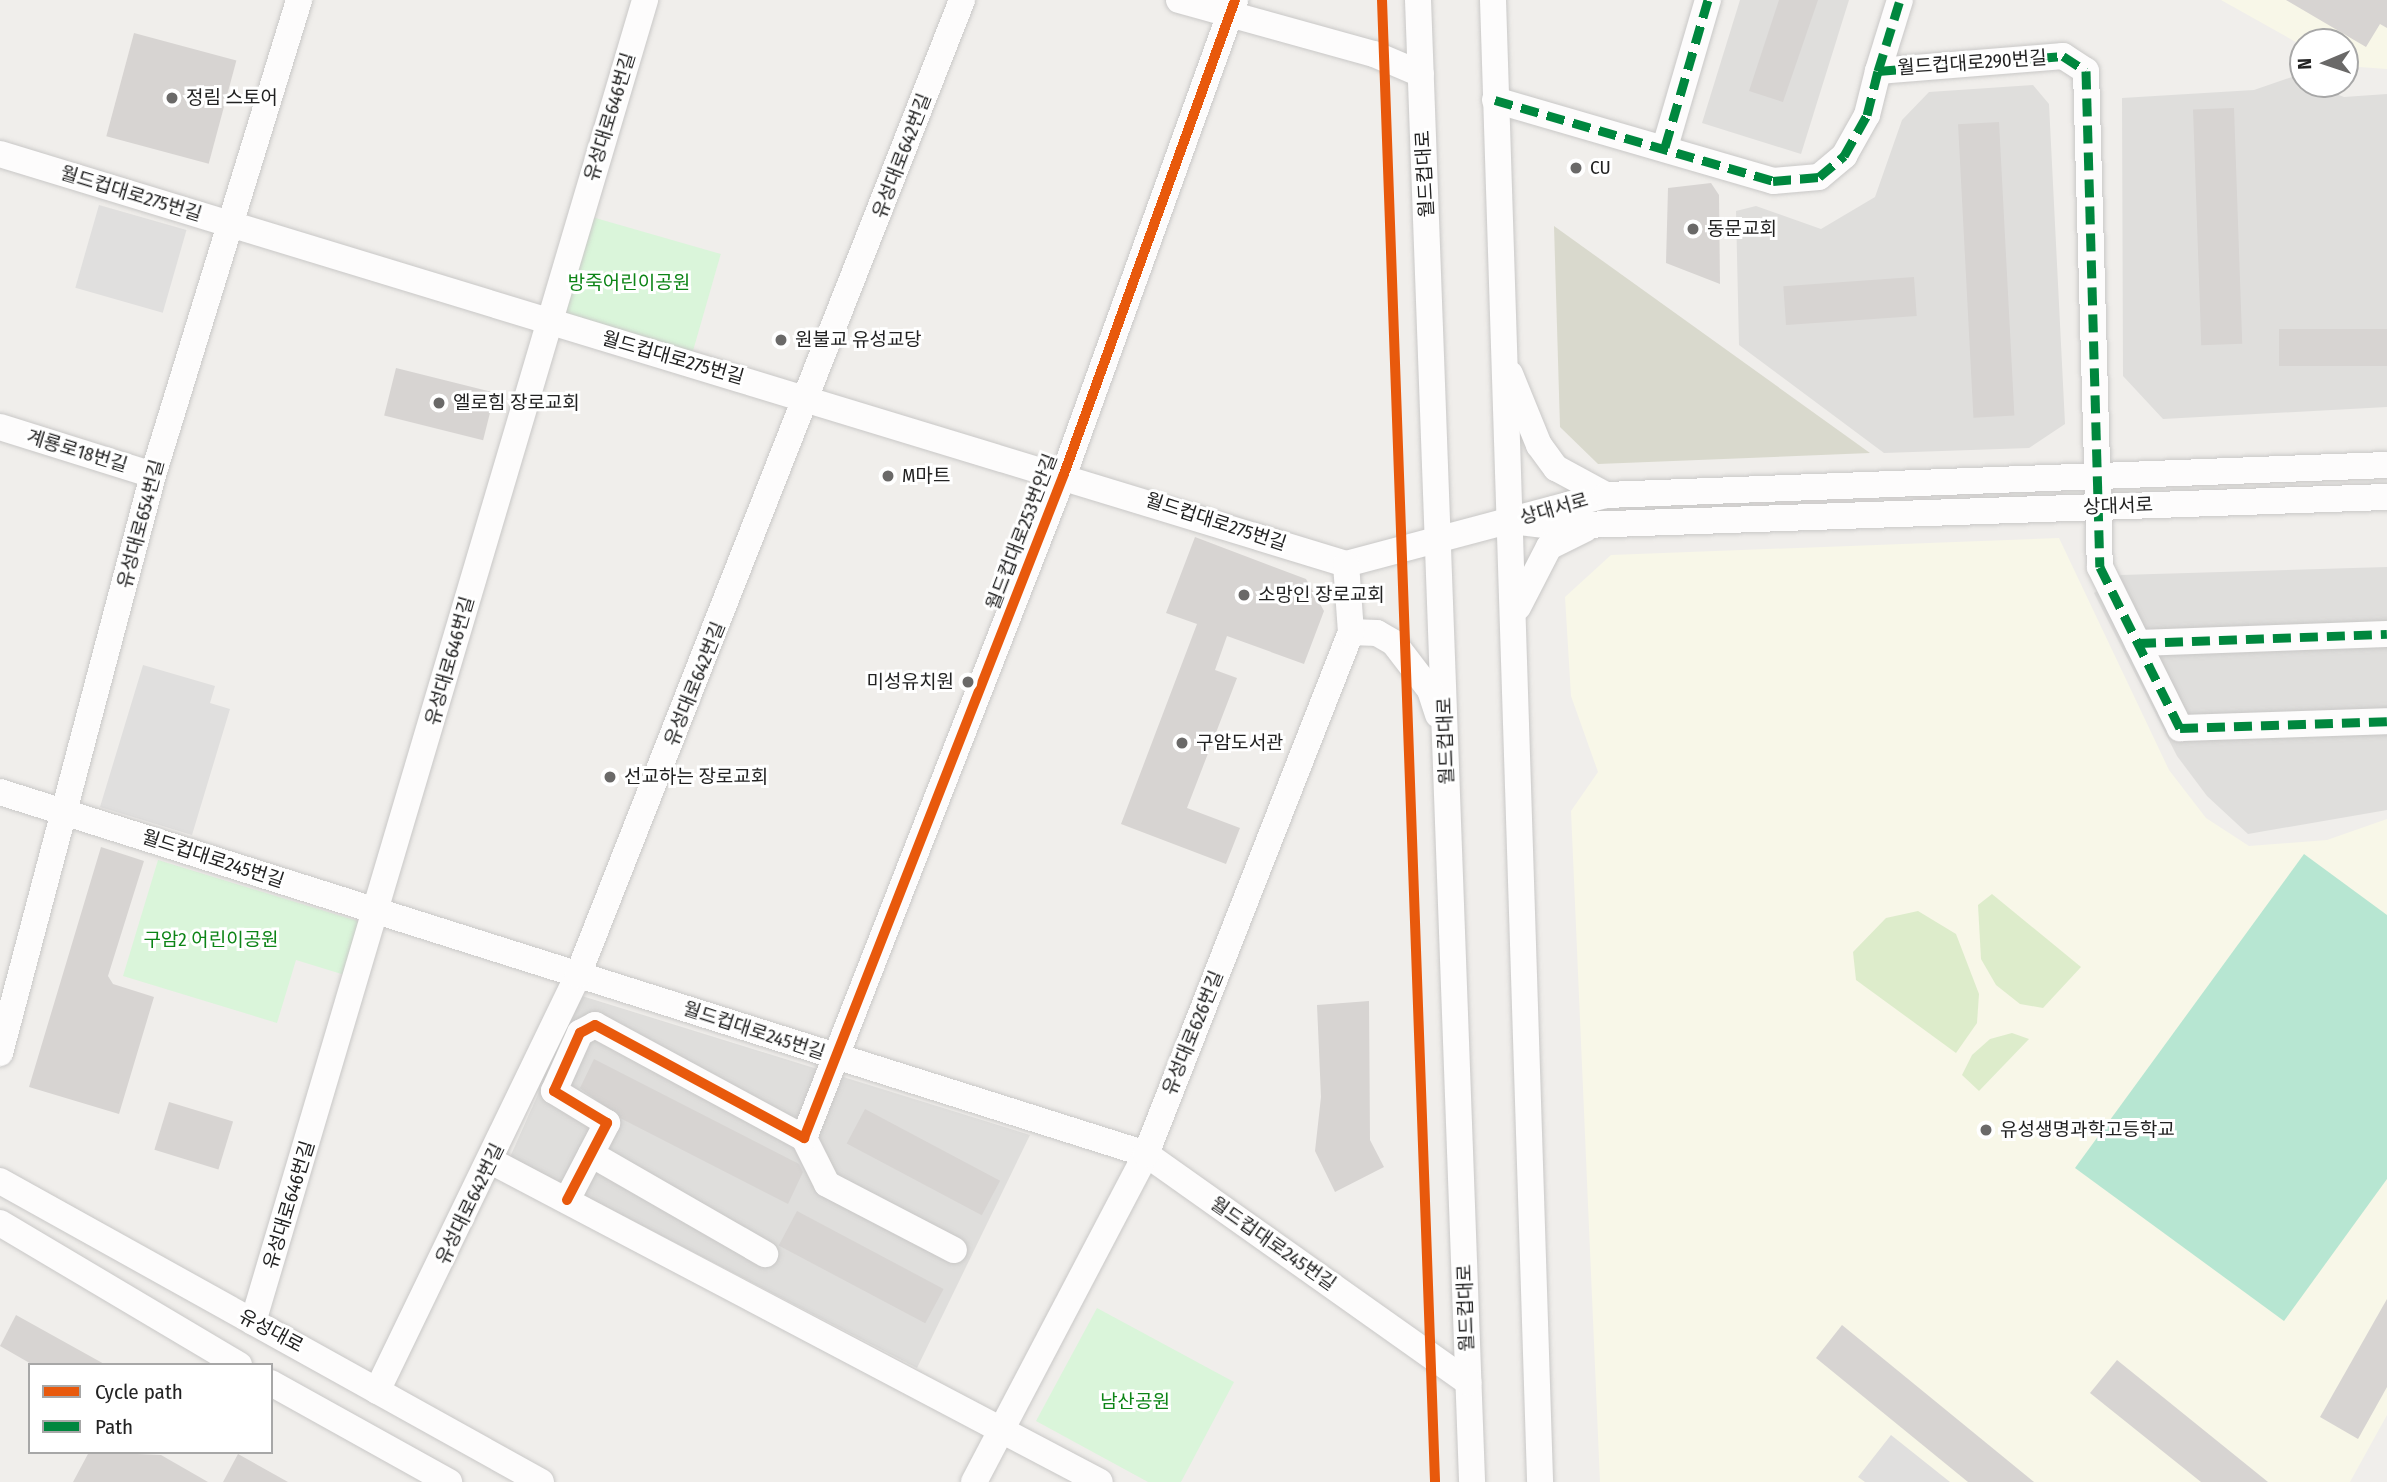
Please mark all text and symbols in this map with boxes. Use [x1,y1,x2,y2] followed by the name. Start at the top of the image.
[2289,28,2359,98] north arrow
[1897,46,2047,80] street label: 월드컵대로290번길
[580,50,640,184] street label: 유성대로646번길
[2293,58,2316,70] text: N
[186,87,278,109] place label: 정림 스토어
[164,90,180,106] marker: 정림 스토어
[868,90,936,222] street label: 유성대로642번길
[1411,130,1439,218] street label: 월드컵대로
[1590,157,1611,179] place label: CU
[1568,160,1584,176] marker: CU
[57,162,205,226] street label: 월드컵대로275번길
[1707,218,1777,240] place label: 동문교회
[1685,221,1701,237] marker: 동문교회
[568,272,690,294] park label: 방죽어린이공원
[599,327,747,389] street label: 월드컵대로275번길
[795,329,922,351] place label: 원불교 유성교당
[773,332,789,348] marker: 원불교 유성교당
[453,392,580,414] place label: 엘로힘 장로교회
[431,395,447,411] marker: 엘로힘 장로교회
[24,425,130,477] street label: 계룡로18번길
[982,451,1062,613] street label: 월드컵대로253번안길
[113,457,169,591] street label: 유성대로654번길
[902,465,950,487] place label: M마트
[880,468,896,484] marker: M마트
[1143,488,1289,556] street label: 월드컵대로275번길
[1517,488,1591,530] street label: 상대서로
[2083,493,2153,519] street label: 상대서로
[1258,584,1385,606] place label: 소망인 장로교회
[1236,587,1252,603] marker: 소망인 장로교회
[421,594,479,728] street label: 유성대로646번길
[660,619,730,749] street label: 유성대로642번길
[867,671,954,693] place label: 미성유치원
[960,674,976,690] marker: 미성유치원
[1433,697,1459,785] street label: 월드컵대로
[1196,732,1283,754] place label: 구암도서관
[1174,735,1190,751] marker: 구암도서관
[624,766,768,788] place label: 선교하는 장로교회
[602,769,618,785] marker: 선교하는 장로교회
[139,825,287,893] street label: 월드컵대로245번길
[143,929,279,951] park label: 구암2 어린이공원
[1158,968,1228,1098] street label: 유성대로626번길
[680,997,828,1065] street label: 월드컵대로245번길
[2000,1119,2175,1141] place label: 유성생명과학고등학교
[1978,1122,1994,1138] marker: 유성생명과학고등학교
[259,1138,319,1272] street label: 유성대로646번길
[431,1140,509,1268] street label: 유성대로642번길
[1206,1192,1340,1296] street label: 월드컵대로245번길
[1453,1264,1479,1352] street label: 월드컵대로
[235,1305,307,1357] street label: 유성대로
[28,1363,273,1454] legend
[95,1379,183,1405] text: Cycle path
[1100,1391,1170,1413] park label: 남산공원
[95,1414,133,1440] text: Path

